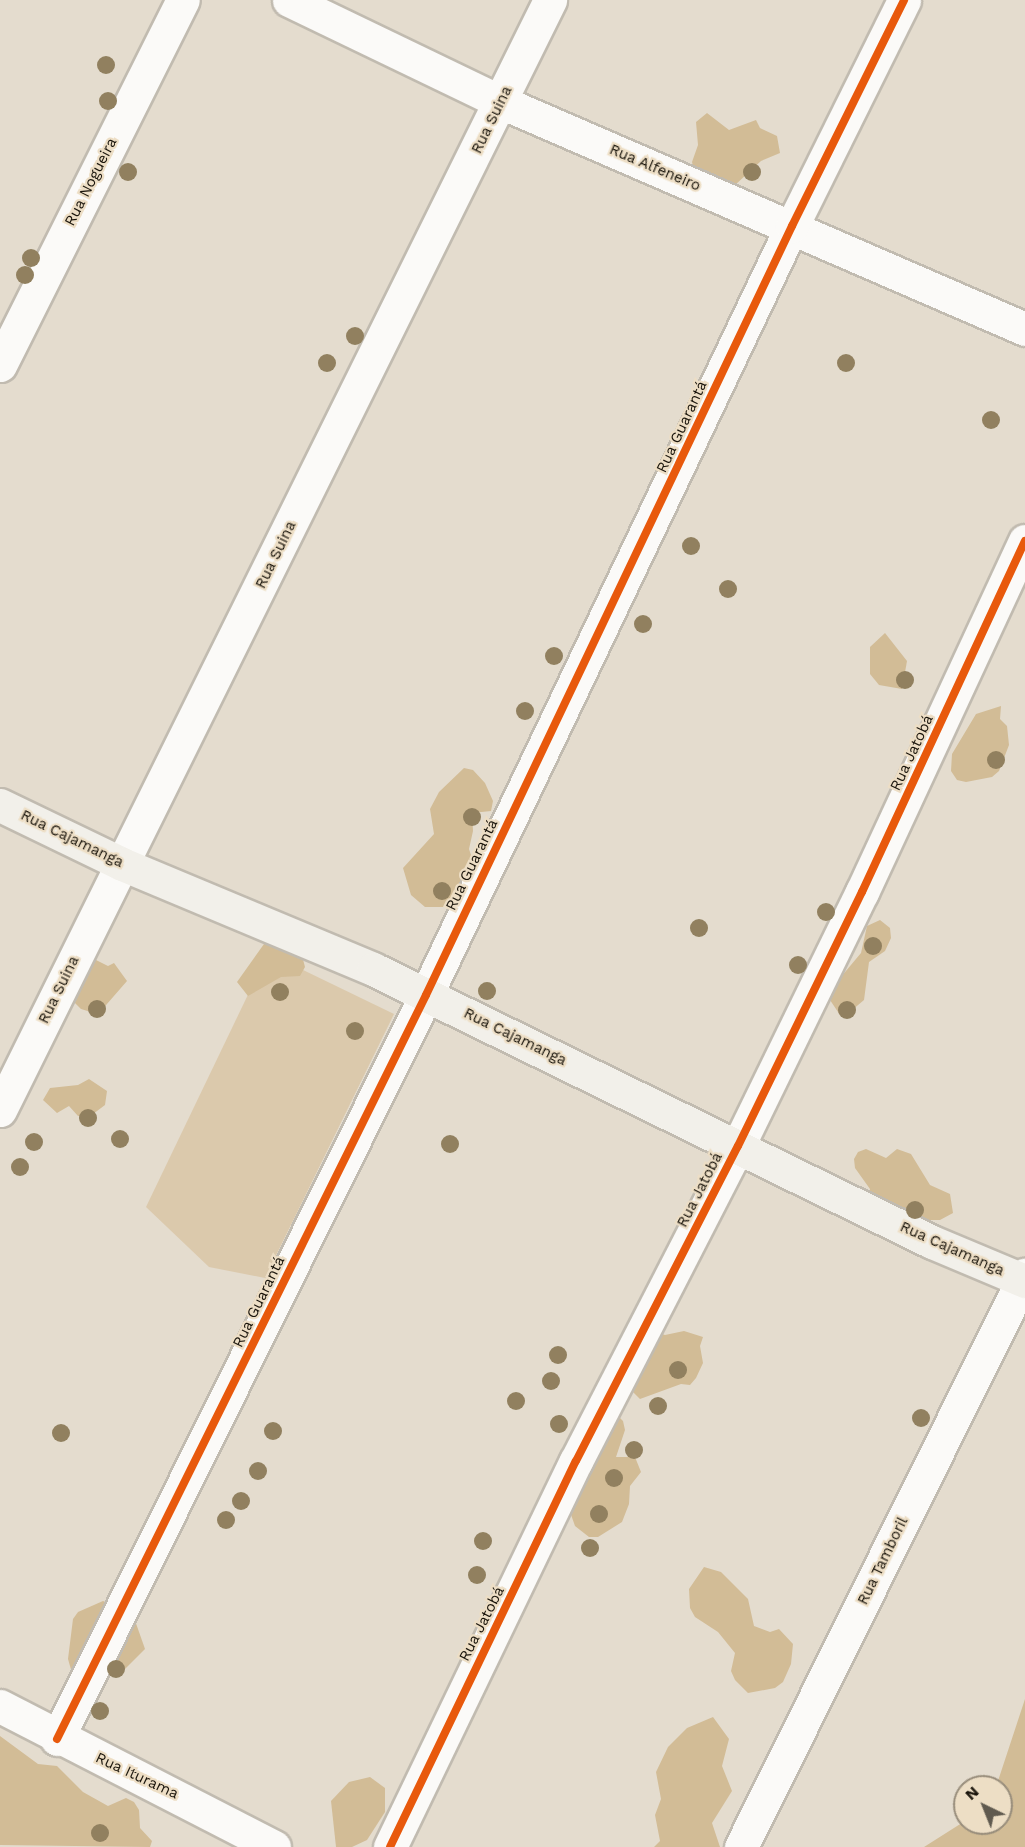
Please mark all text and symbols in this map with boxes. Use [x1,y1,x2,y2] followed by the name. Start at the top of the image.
[468,83,516,157] street label: Rua Suina
[61,135,121,229] street label: Rua Nogueira
[606,141,704,195] street label: Rua Alfeneiro
[653,378,711,476] street label: Rua Guarantá
[252,518,300,592] street label: Rua Suina
[886,712,938,794] street label: Rua Jatobá
[18,806,126,872] street label: Rua Cajamanga
[442,816,502,914] street label: Rua Guarantá
[35,953,83,1027] street label: Rua Suina
[461,1004,569,1070] street label: Rua Cajamanga
[673,1149,727,1231] street label: Rua Jatobá
[897,1218,1007,1280] street label: Rua Cajamanga
[229,1253,289,1351] street label: Rua Guarantá
[854,1514,912,1608] street label: Rua Tamboril
[455,1583,509,1665] street label: Rua Jatobá
[92,1749,182,1803] street label: Rua Iturama
[953,1775,1013,1835] north arrow
[961,1782,983,1804] text: N

